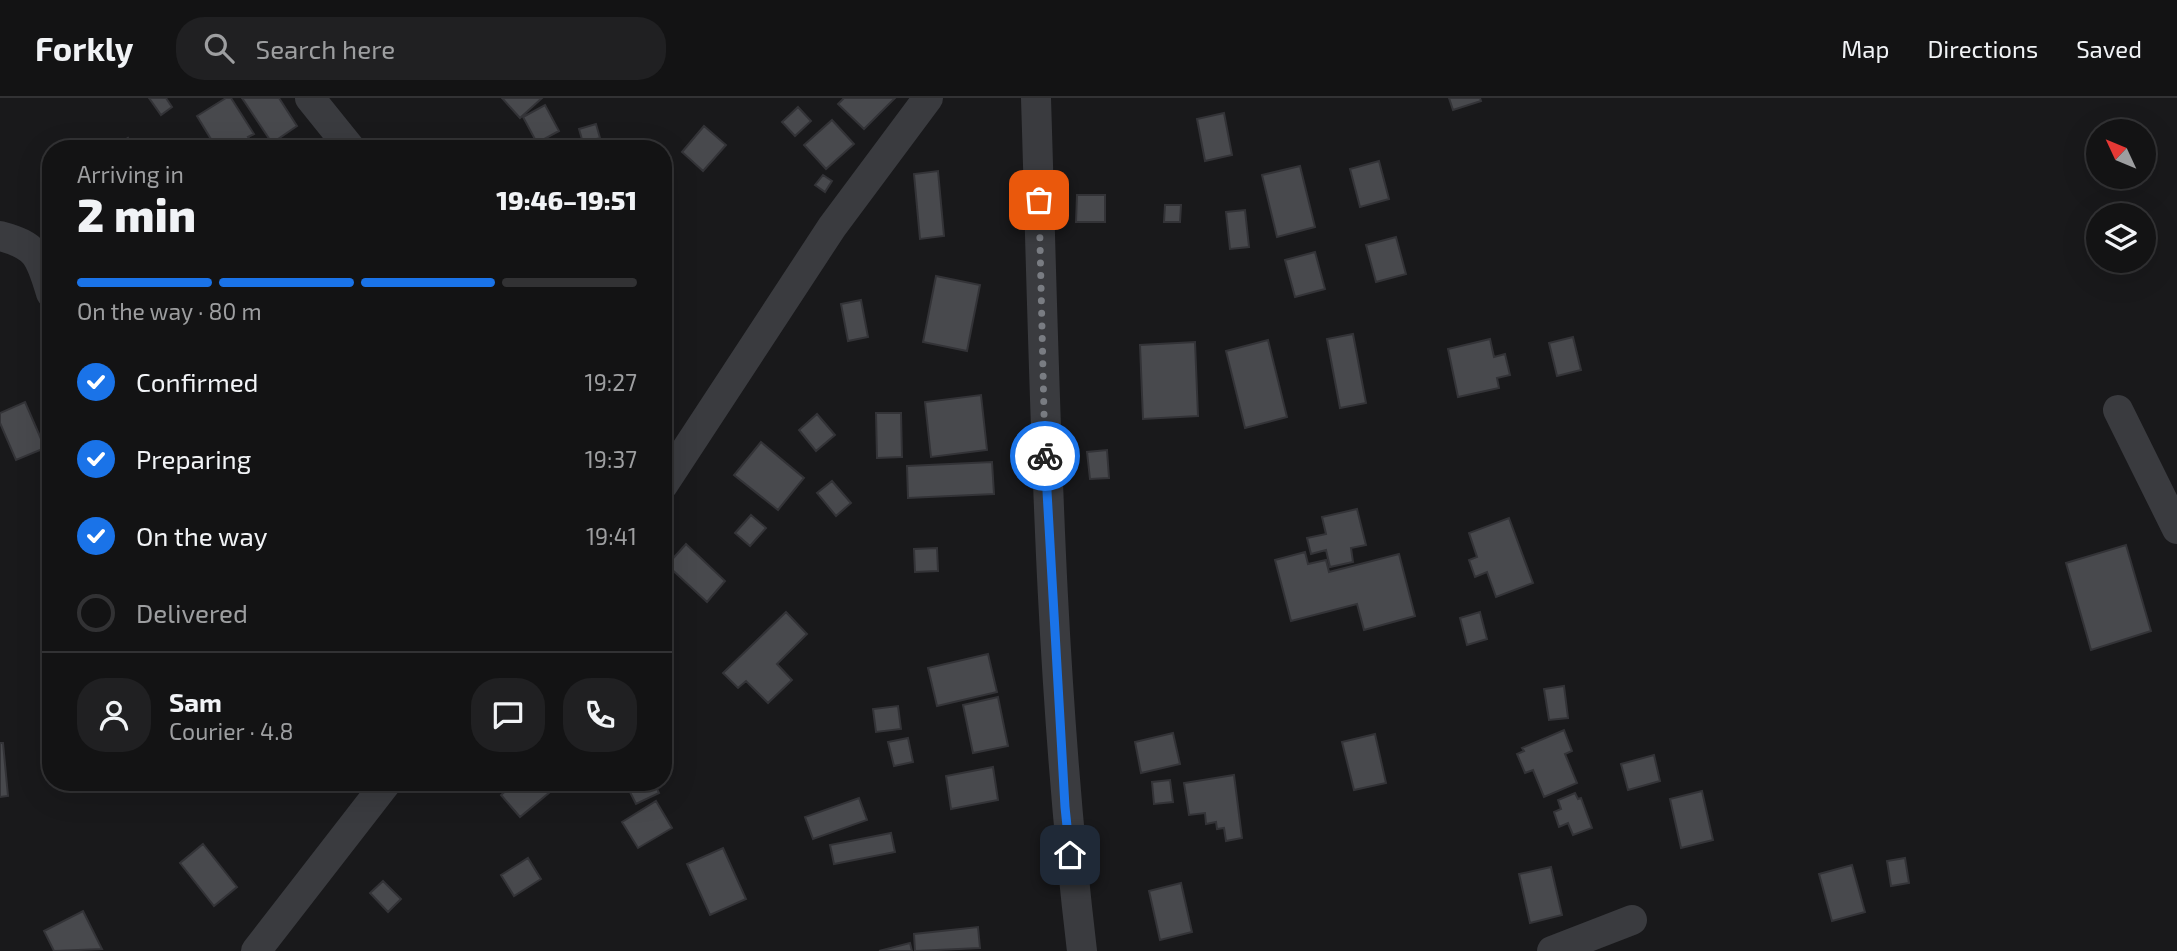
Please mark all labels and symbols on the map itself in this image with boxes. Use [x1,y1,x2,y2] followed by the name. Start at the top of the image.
[2086,119,2156,189] north arrow
[1009,170,1069,230] pin
[1010,421,1080,491] courier
[1040,825,1100,885] pin

